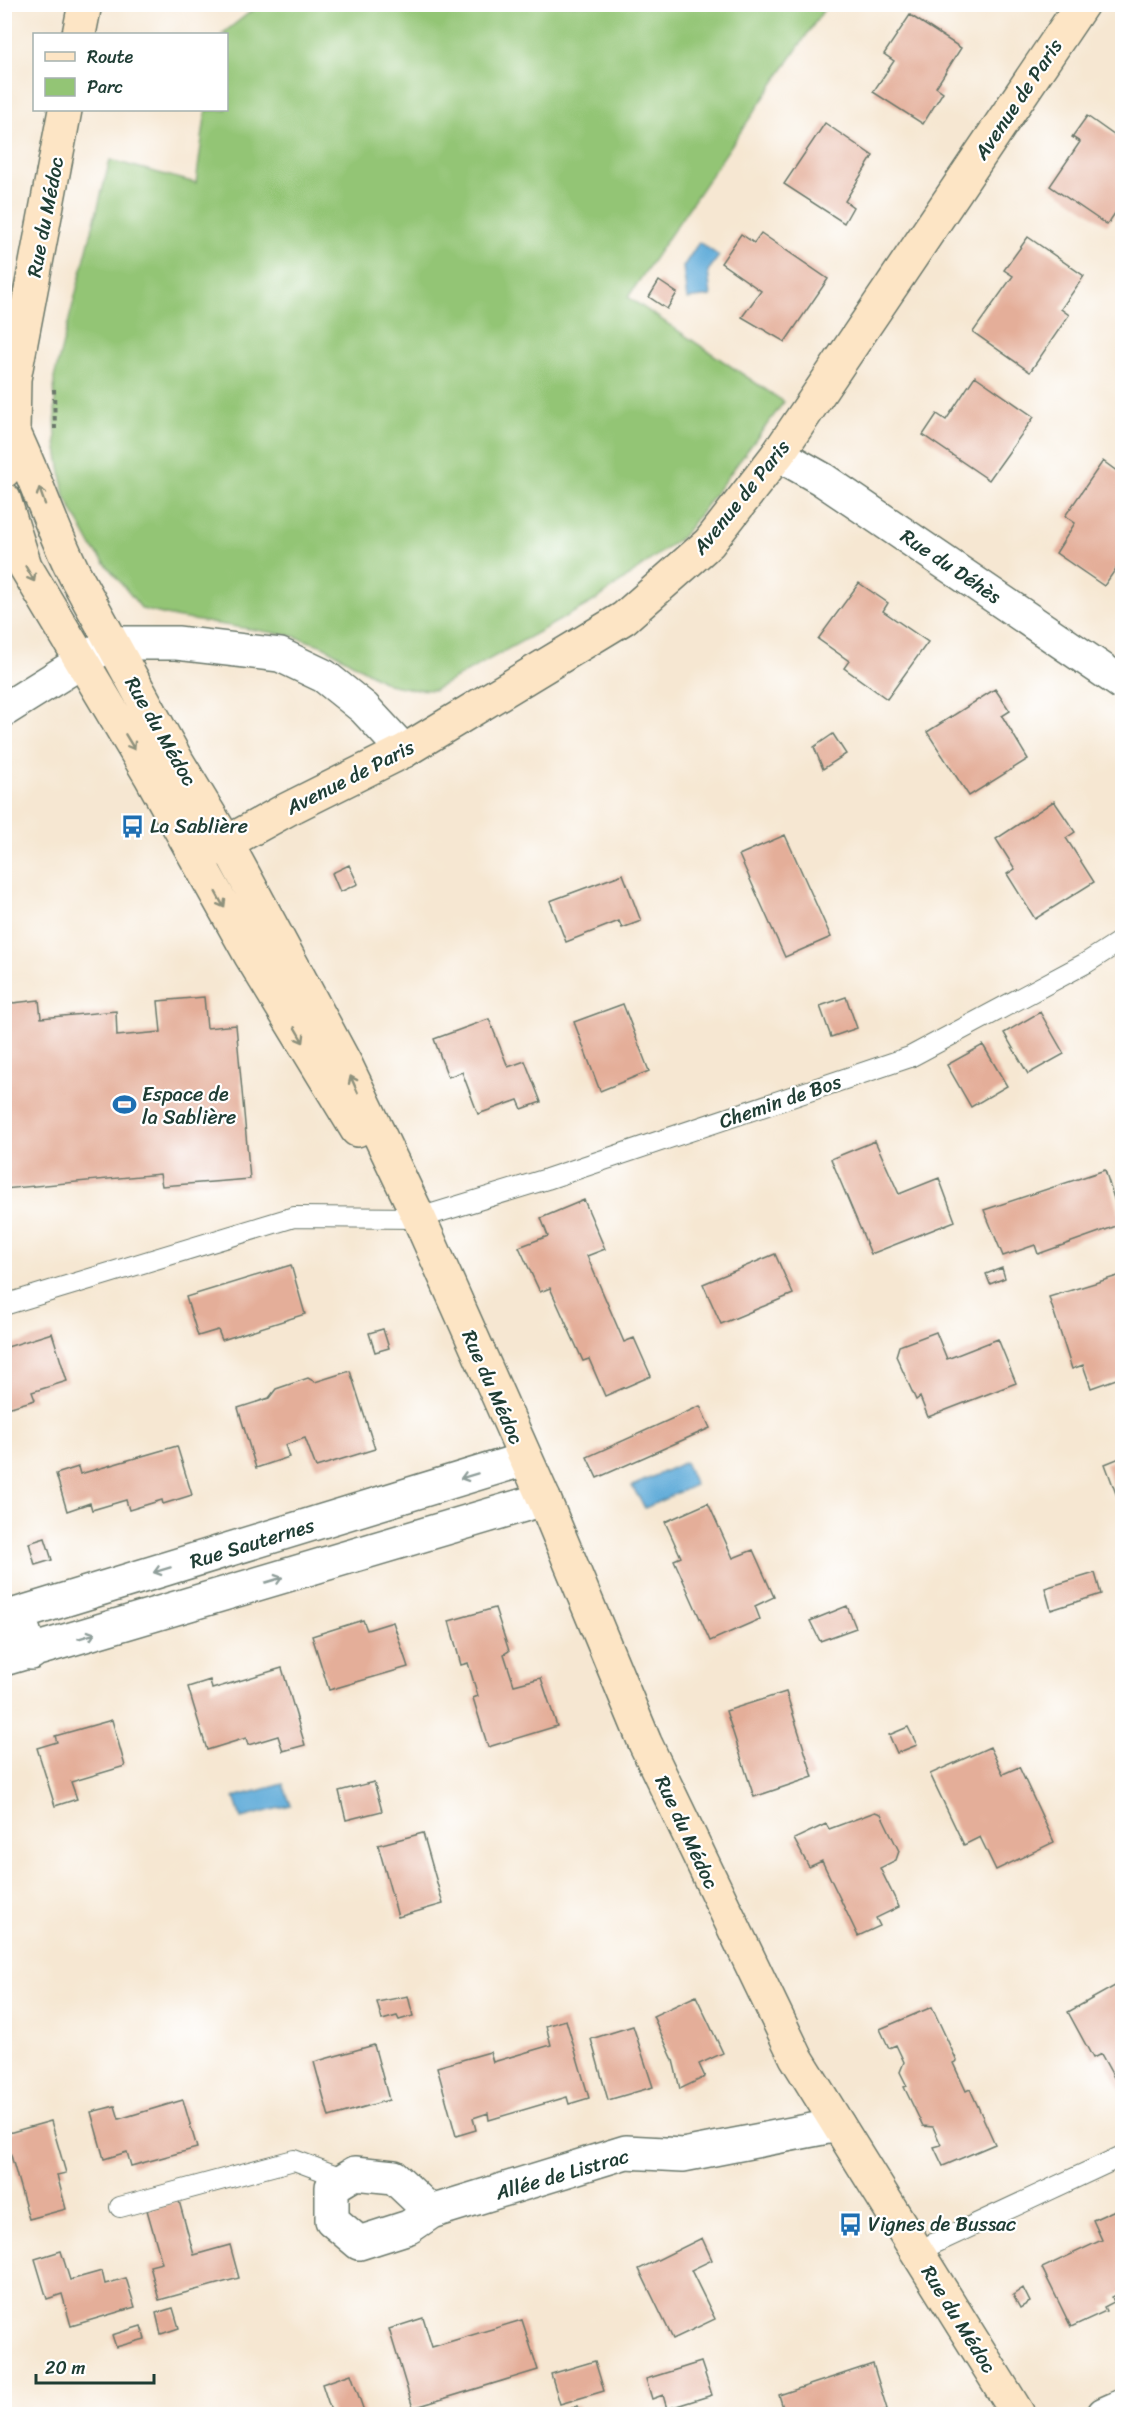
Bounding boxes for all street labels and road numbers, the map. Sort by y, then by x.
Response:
street label: Avenue de Paris [964,31,1073,168]
street label: Rue du Médoc [17,154,74,280]
street label: Avenue de Paris [683,431,800,564]
street label: Rue du Déhès [893,519,1009,614]
street label: Rue du Médoc [115,670,206,793]
street label: Avenue de Paris [279,730,421,825]
street label: Chemin de Bos [714,1064,847,1139]
street label: Rue du Médoc [452,1324,533,1450]
street label: Rue Sauternes [186,1508,320,1579]
street label: Rue du Médoc [645,1769,728,1895]
street label: Allée de Listrac [490,2139,633,2210]
street label: Rue du Médoc [911,2258,1006,2380]

